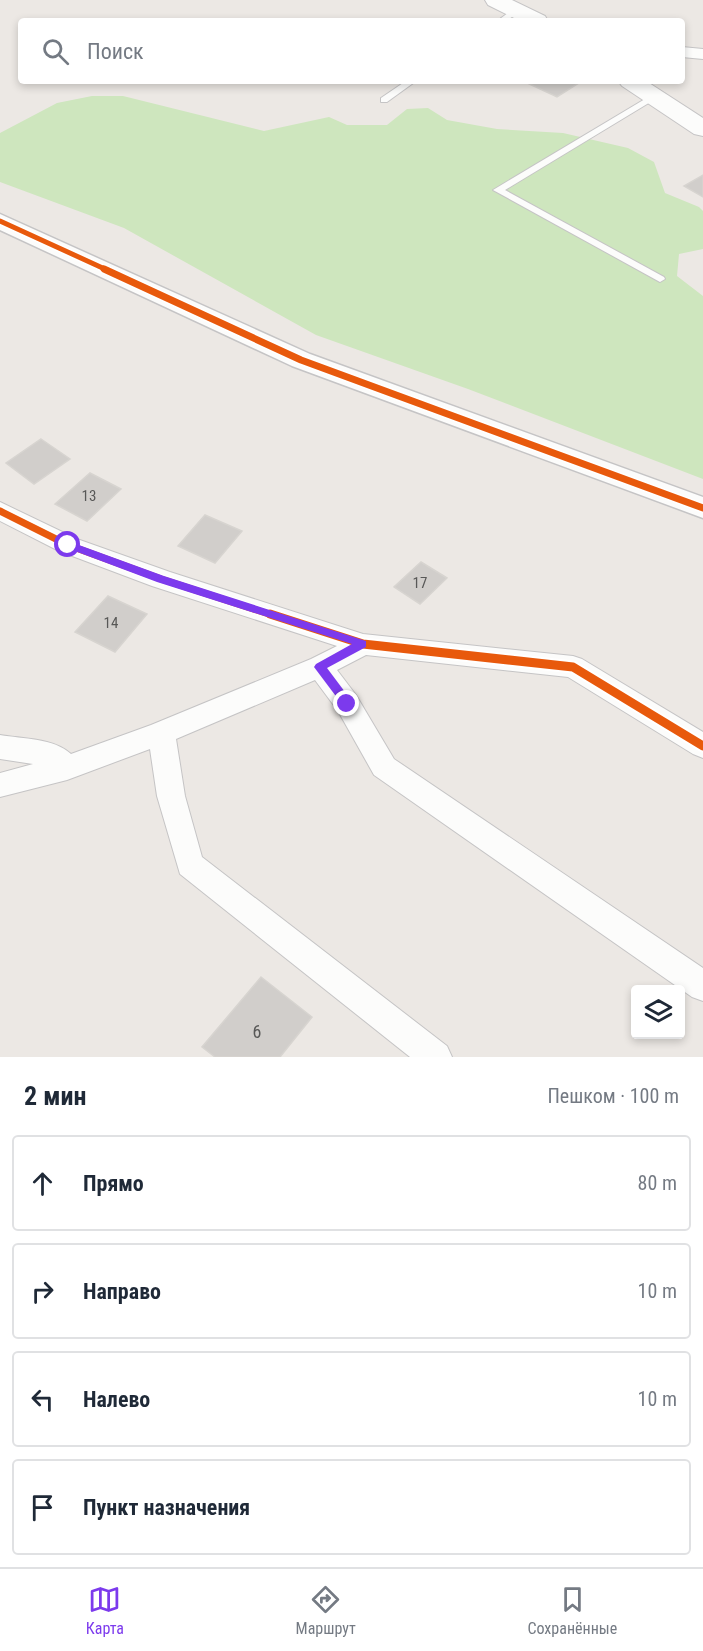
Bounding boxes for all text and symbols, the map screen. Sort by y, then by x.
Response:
search box [18,18,685,84]
icon: search [39,35,72,68]
text: Поиск [87,39,144,64]
house number: 13 [82,487,96,505]
route start [54,531,80,557]
house number: 17 [413,574,427,592]
house number: 14 [104,614,118,632]
route end [333,690,359,716]
map controls [631,985,685,1039]
button: layers [631,985,685,1039]
house number: 6 [253,1021,261,1042]
text: 2 мин [24,1081,86,1111]
text: Пешком · 100 m [547,1084,679,1108]
icon: ahead [26,1167,59,1200]
text: Прямо [83,1171,144,1196]
text: 80 m [638,1171,677,1195]
icon: right [26,1275,59,1308]
text: Направо [83,1279,161,1304]
text: 10 m [638,1279,677,1303]
icon: left [26,1383,59,1416]
text: Налево [83,1387,150,1412]
text: 10 m [638,1387,677,1411]
icon: arrive [26,1491,59,1524]
text: Пункт назначения [83,1495,250,1520]
tab: Карта [86,1583,124,1638]
tab: Маршрут [296,1583,356,1638]
tab: Сохранённые [527,1583,617,1638]

